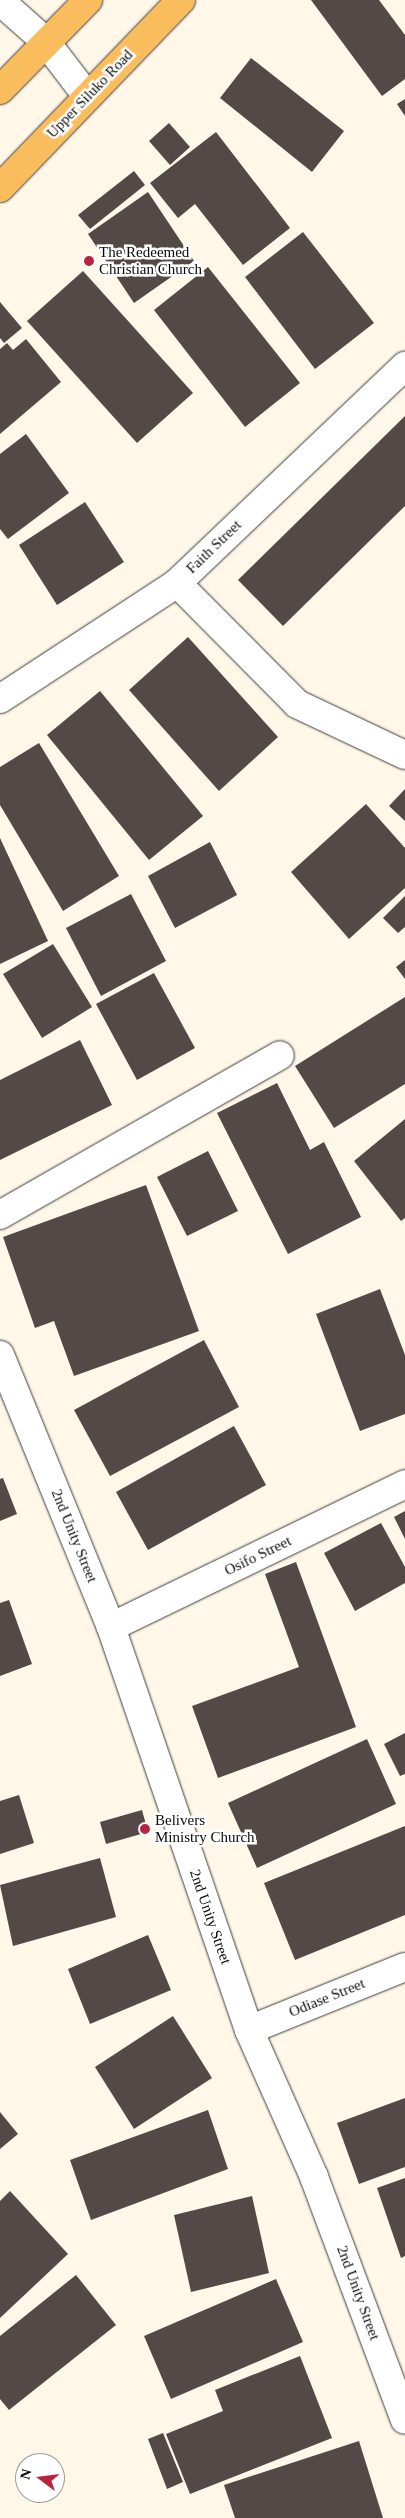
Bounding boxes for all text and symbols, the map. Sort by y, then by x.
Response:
street label: Upper Siluko Road [43,46,137,142]
place label: The Redeemed Christian Church [99,243,202,278]
marker: The Redeemed Christian Church [83,255,95,267]
street label: Faith Street [183,516,245,578]
street label: 2nd Unity Street [47,1487,101,1585]
street label: Osifo Street [222,1532,294,1580]
place label: Belivers Ministry Church [155,1811,255,1846]
marker: Belivers Ministry Church [139,1823,151,1835]
street label: 2nd Unity Street [185,1867,235,1967]
street label: Odiase Street [286,1975,368,2021]
street label: 2nd Unity Street [333,2243,383,2343]
north arrow [15,2453,65,2503]
text: N [17,2467,35,2481]

